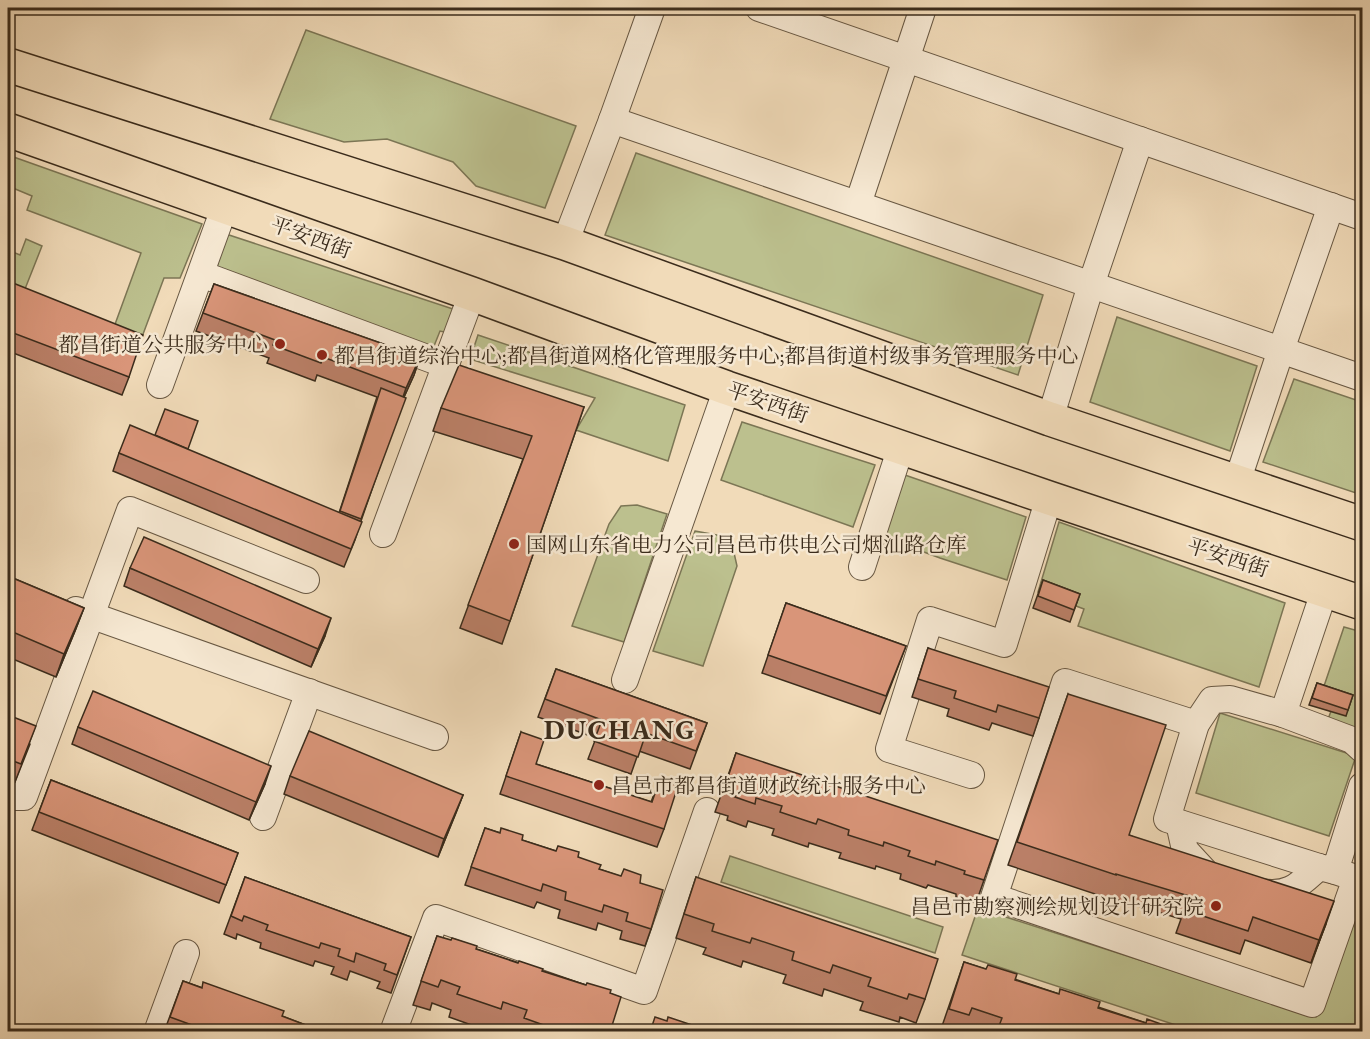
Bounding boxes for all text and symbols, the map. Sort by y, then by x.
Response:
street label: 平安西街 [267,210,355,264]
place label: 都昌街道公共服务中心 [58,331,268,358]
marker: 都昌街道公共服务中心 [273,337,287,351]
place label: 都昌街道综治中心;都昌街道网格化管理服务中心;都昌街道村级事务管理服务中心 [334,342,1079,369]
marker: 都昌街道综治中心;都昌街道网格化管理服务中心;都昌街道村级事务管理服务中心 [315,348,329,362]
street label: 平安西街 [724,376,812,428]
place label: 国网山东省电力公司昌邑市供电公司烟汕路仓库 [526,531,967,558]
street label: 平安西街 [1184,531,1272,583]
marker: 国网山东省电力公司昌邑市供电公司烟汕路仓库 [507,537,521,551]
district label: DUCHANG [544,712,696,747]
place label: 昌邑市都昌街道财政统计服务中心 [611,772,926,799]
marker: 昌邑市都昌街道财政统计服务中心 [592,778,606,792]
place label: 昌邑市勘察测绘规划设计研究院 [910,893,1204,920]
marker: 昌邑市勘察测绘规划设计研究院 [1209,899,1223,913]

